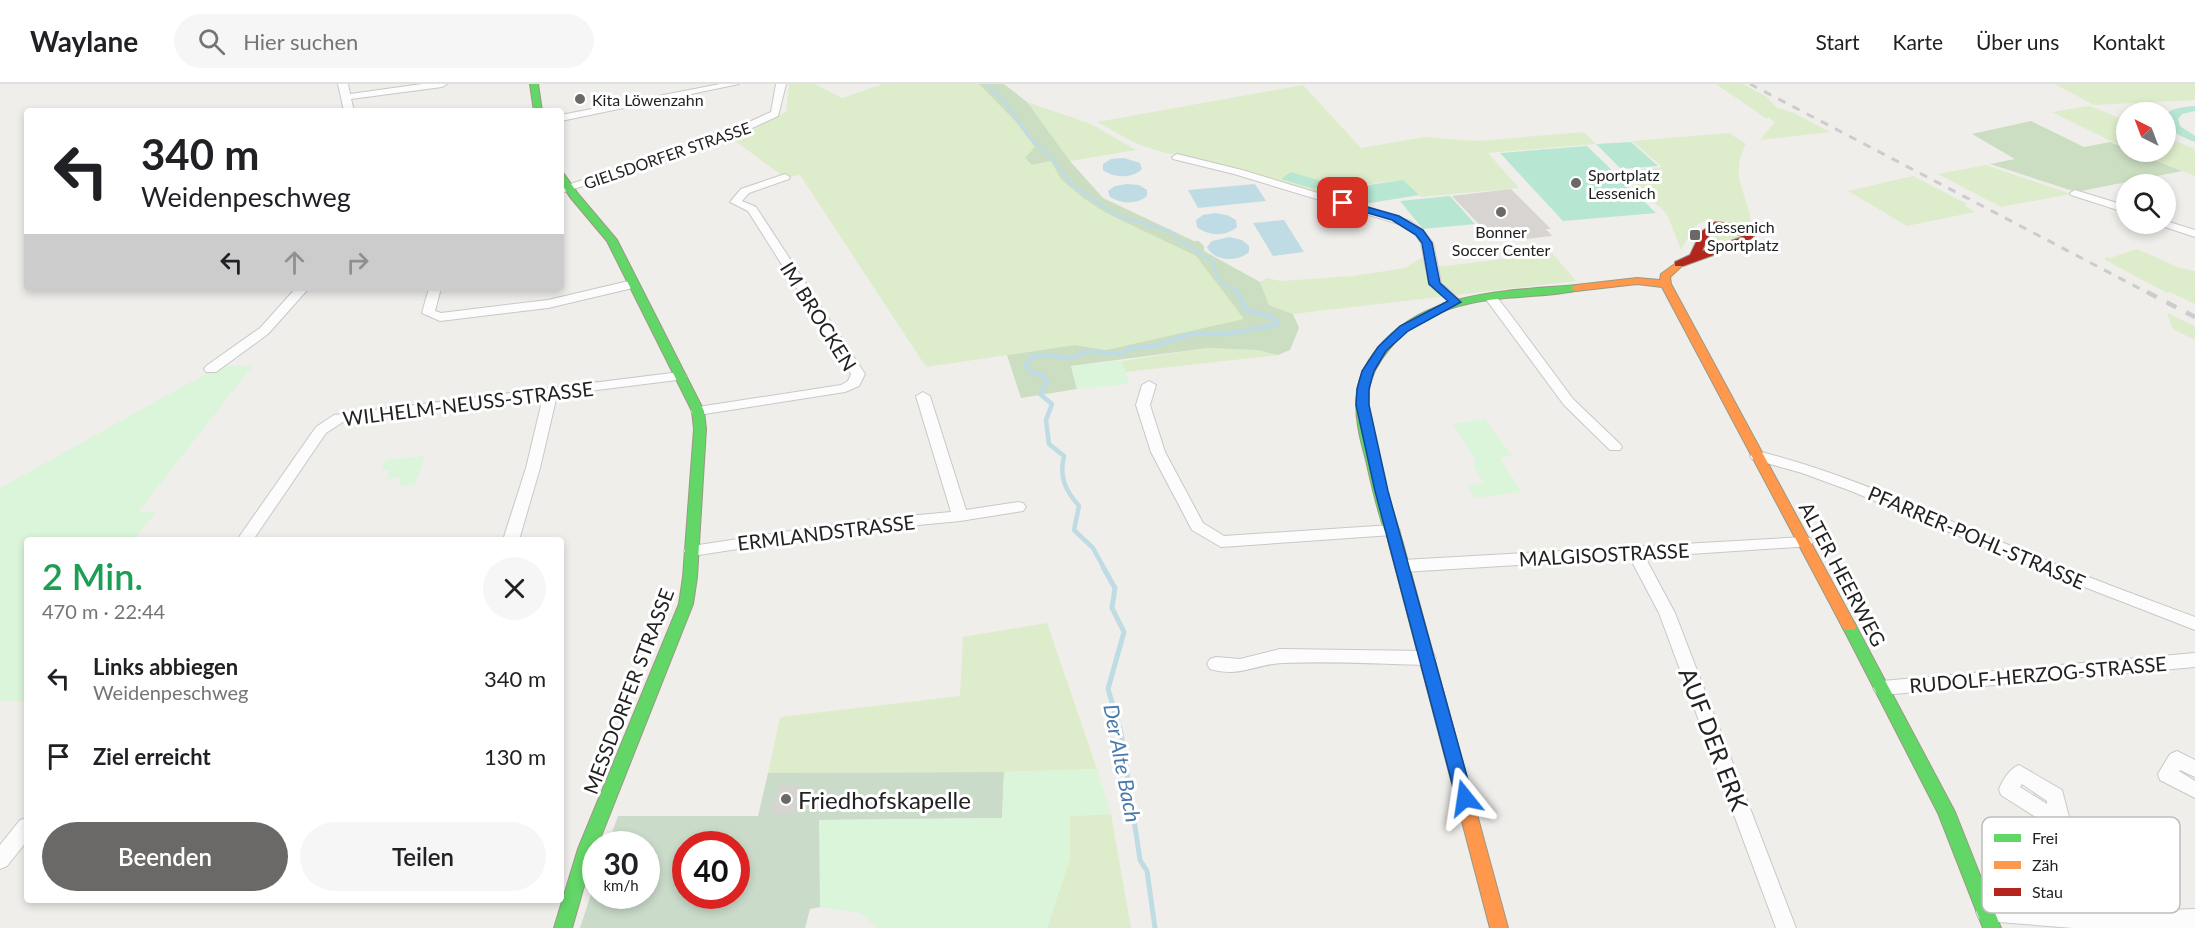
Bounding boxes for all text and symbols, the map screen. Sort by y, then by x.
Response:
search box [174,14,594,68]
text: Waylane [30,24,138,58]
icon: search [195,25,228,58]
text: Hier suchen [243,28,358,55]
text: Start [1815,29,1860,54]
text: Karte [1893,29,1943,54]
text: Über uns [1976,29,2059,54]
text: Kontakt [2092,29,2165,54]
place label: Kita Löwenzahn [592,90,704,109]
marker: Kita Löwenzahn [573,92,587,106]
north arrow [2116,102,2176,162]
map controls [2116,102,2176,234]
street label: GIELSDORFER STRASSE [581,117,753,193]
text: 340 m [141,129,259,179]
icon: left [42,132,120,210]
place label: Sportplatz Lessenich [1588,165,1660,202]
button: search [2116,174,2176,234]
marker: Sportplatz Lessenich [1569,176,1583,190]
pin [1317,177,1368,228]
text: Weidenpeschweg [141,180,351,213]
icon: arrive [1326,186,1359,219]
marker: Bonner Soccer Center [1494,205,1508,219]
place label: Lessenich Sportplatz [1707,217,1779,254]
place label: Bonner Soccer Center [1452,222,1550,259]
marker: Lessenich Sportplatz [1688,228,1702,242]
icon: left [215,246,248,279]
icon: ahead [278,246,311,279]
icon: right [341,246,374,279]
street label: IM BROCKEN [776,257,862,375]
street label: WILHELM-NEUSS-STRASSE [341,376,595,430]
street label: PFARRER-POHL-STRASSE [1865,480,2089,594]
street label: ALTER HEERWEG [1795,498,1891,650]
street label: ERMLANDSTRASSE [736,509,916,555]
street label: MALGISOSTRASSE [1518,538,1690,570]
text: 2 Min. [42,554,143,598]
button: close [483,557,546,620]
street label: MESSDORFER STRASSE [578,585,678,797]
text: 470 m · 22:44 [42,599,165,623]
street label: RUDOLF-HERZOG-STRASSE [1908,651,2168,697]
text: Links abbiegen [93,653,238,680]
icon: left [42,662,75,695]
street label: AUF DER ERK [1673,663,1755,815]
text: 340 m [484,665,546,692]
text: Weidenpeschweg [93,680,248,704]
water label: Der Alte Bach [1099,702,1147,824]
icon: arrive [42,740,75,773]
text: Ziel erreicht [93,743,211,770]
text: 130 m [484,743,546,770]
position arrow [1433,766,1497,830]
place label: Friedhofskapelle [798,785,971,814]
marker: Friedhofskapelle [779,792,793,806]
legend [1982,817,2180,913]
button: Beenden [42,822,288,891]
button: Teilen [300,822,546,891]
text: Frei [2032,828,2058,847]
speed limit sign: 40 [672,831,750,909]
text: 30 [604,845,638,881]
text: Zäh [2032,855,2058,874]
text: km/h [603,876,639,894]
text: Stau [2032,882,2063,901]

